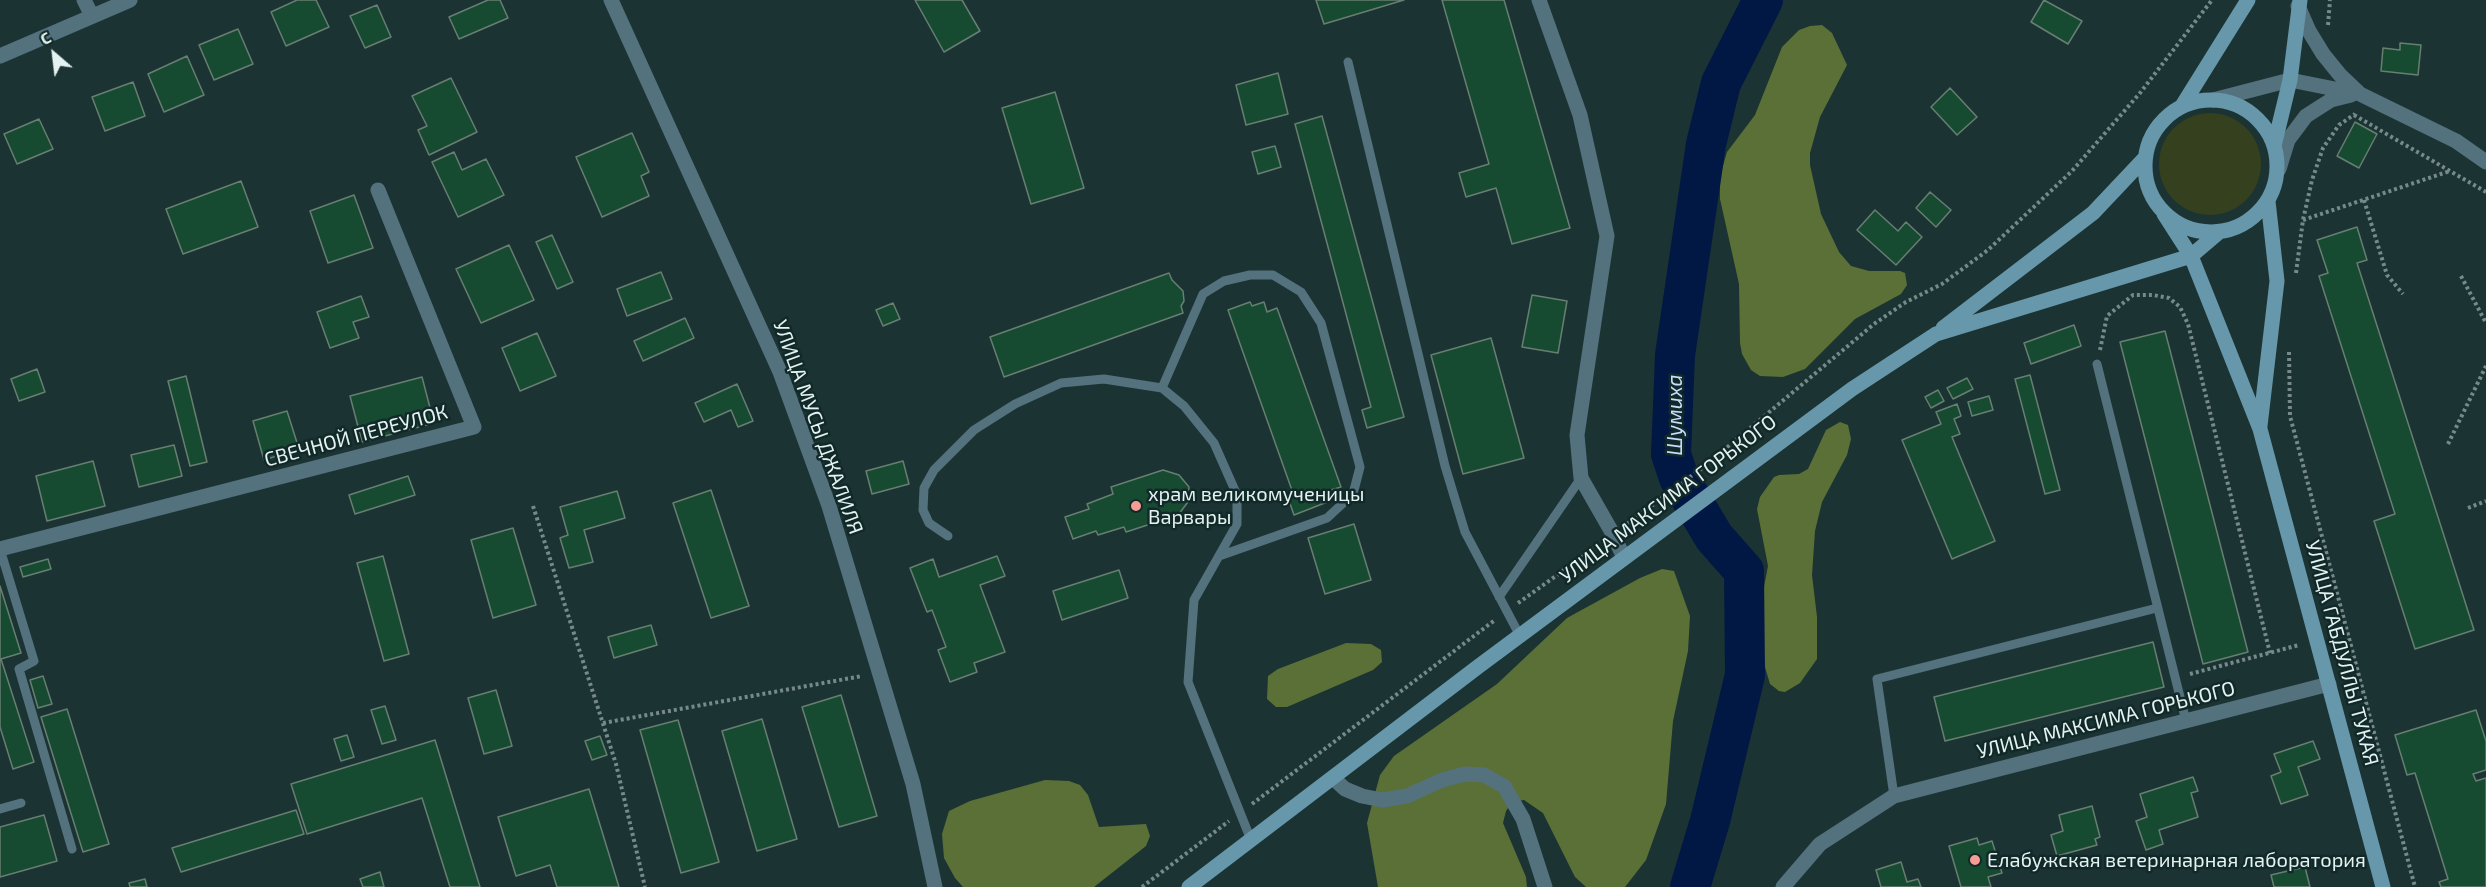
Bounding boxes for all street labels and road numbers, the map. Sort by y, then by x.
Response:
street label: УЛИЦА МУСЫ ДЖАЛИЛЯ [768,317,868,537]
street label: СВЕЧНОЙ ПЕРЕУЛОК [262,400,450,472]
street label: УЛИЦА МАКСИМА ГОРЬКОГО [1555,410,1781,588]
street label: УЛИЦА ГАБДУЛЛЫ ТУКАЯ [2300,538,2384,768]
street label: УЛИЦА МАКСИМА ГОРЬКОГО [1974,676,2238,764]

